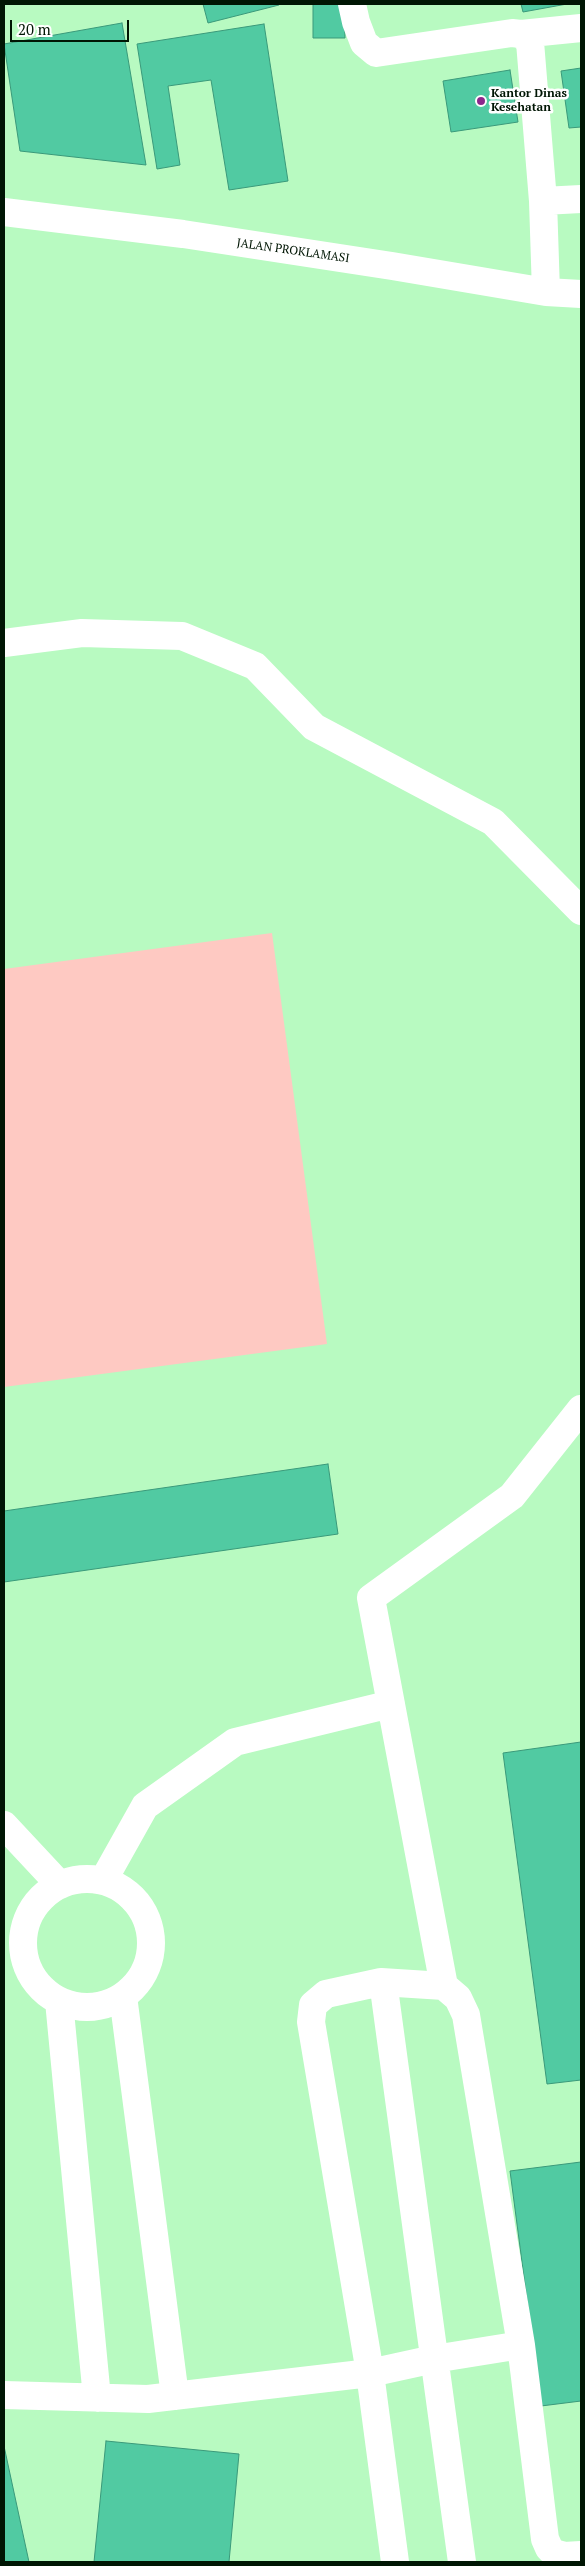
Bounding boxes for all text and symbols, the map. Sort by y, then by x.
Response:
scale bar [12,10,131,42]
text: 20 m [18,19,51,39]
place label: Kantor Dinas Kesehatan [491,87,567,115]
marker: Kantor Dinas Kesehatan [475,95,487,107]
street label: JALAN PROKLAMASI [236,236,350,266]

